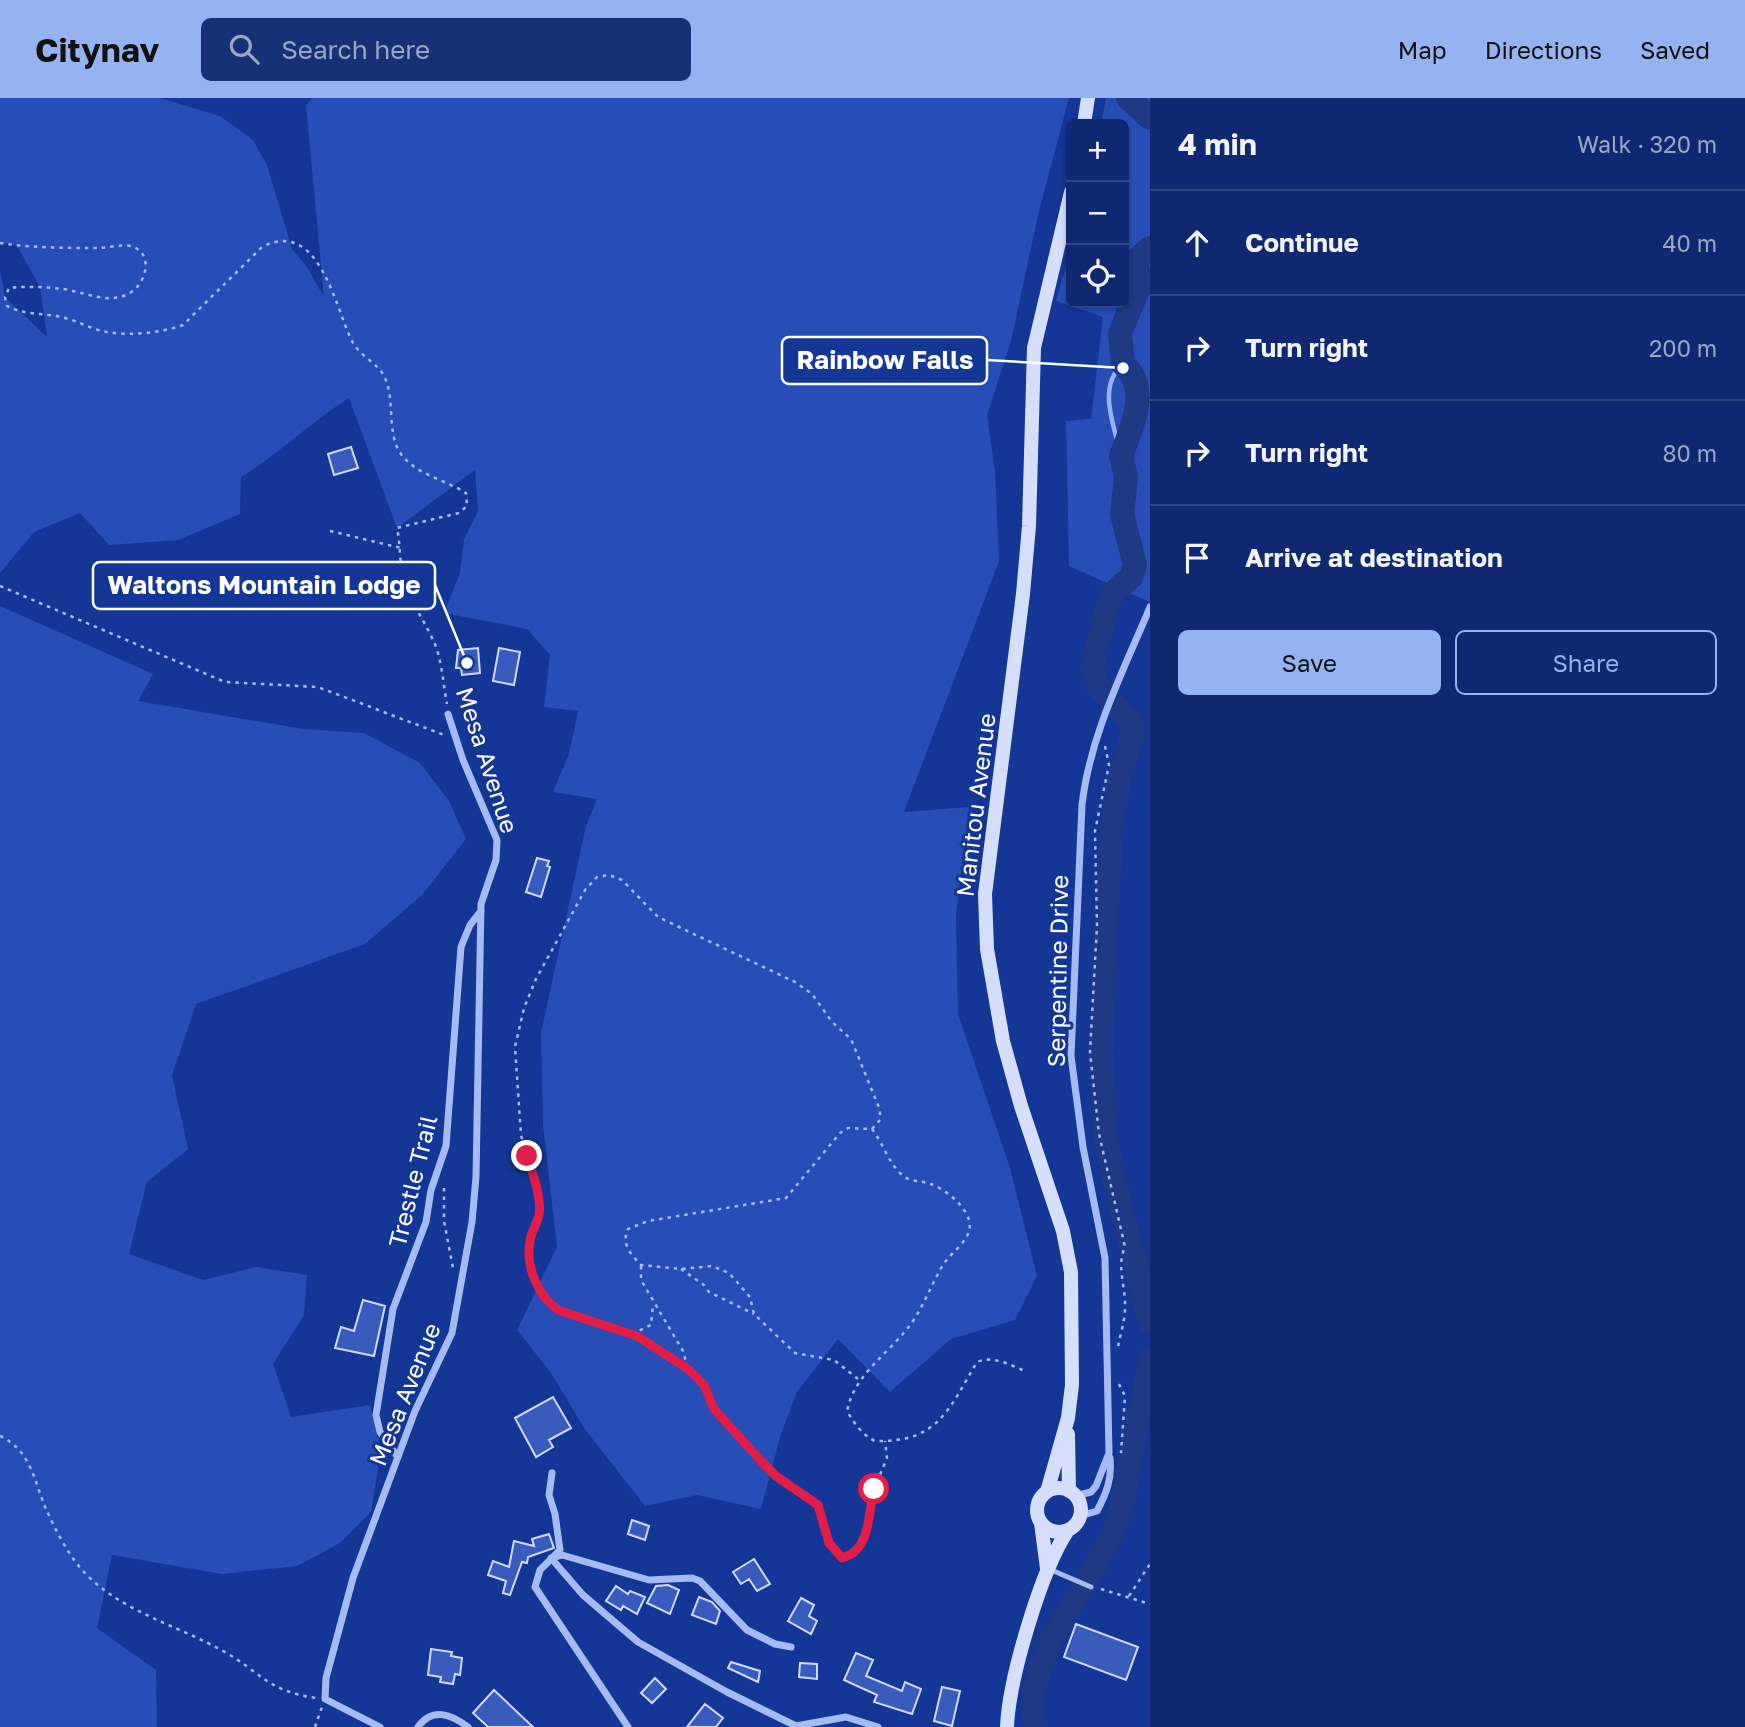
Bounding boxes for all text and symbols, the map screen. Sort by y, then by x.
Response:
search box [201,18,691,81]
text: Citynav [35,30,159,69]
icon: search [225,30,263,68]
text: Search here [281,34,430,65]
text: Map [1398,35,1447,64]
text: Directions [1485,35,1602,64]
text: Saved [1640,35,1710,64]
map controls [1066,119,1129,308]
button: + [1066,119,1129,182]
text: 4 min [1178,126,1257,162]
text: Walk · 320 m [1577,130,1717,158]
button: − [1066,182,1129,245]
icon: ahead [1178,224,1216,262]
text: Continue [1245,227,1359,258]
text: 40 m [1663,229,1717,257]
button: locate [1066,245,1129,308]
icon: right [1178,329,1216,367]
text: Turn right [1245,332,1368,363]
text: 200 m [1649,334,1717,362]
callout: Rainbow Falls [782,337,987,384]
text: Rainbow Falls [796,344,974,375]
icon: right [1178,434,1216,472]
text: Turn right [1245,437,1368,468]
text: 80 m [1663,439,1717,467]
icon: arrive [1178,539,1216,577]
text: Arrive at destination [1245,542,1503,573]
callout: Waltons Mountain Lodge [93,562,435,609]
text: Waltons Mountain Lodge [107,569,421,600]
button: Save [1178,630,1441,695]
button: Share [1455,630,1717,695]
street label: Mesa Avenue [451,683,525,837]
street label: Manitou Avenue [949,712,1001,898]
street label: Serpentine Drive [1041,875,1073,1067]
street label: Trestle Trail [382,1112,442,1250]
route end [511,1140,542,1171]
street label: Mesa Avenue [362,1318,446,1470]
route start [858,1473,889,1504]

